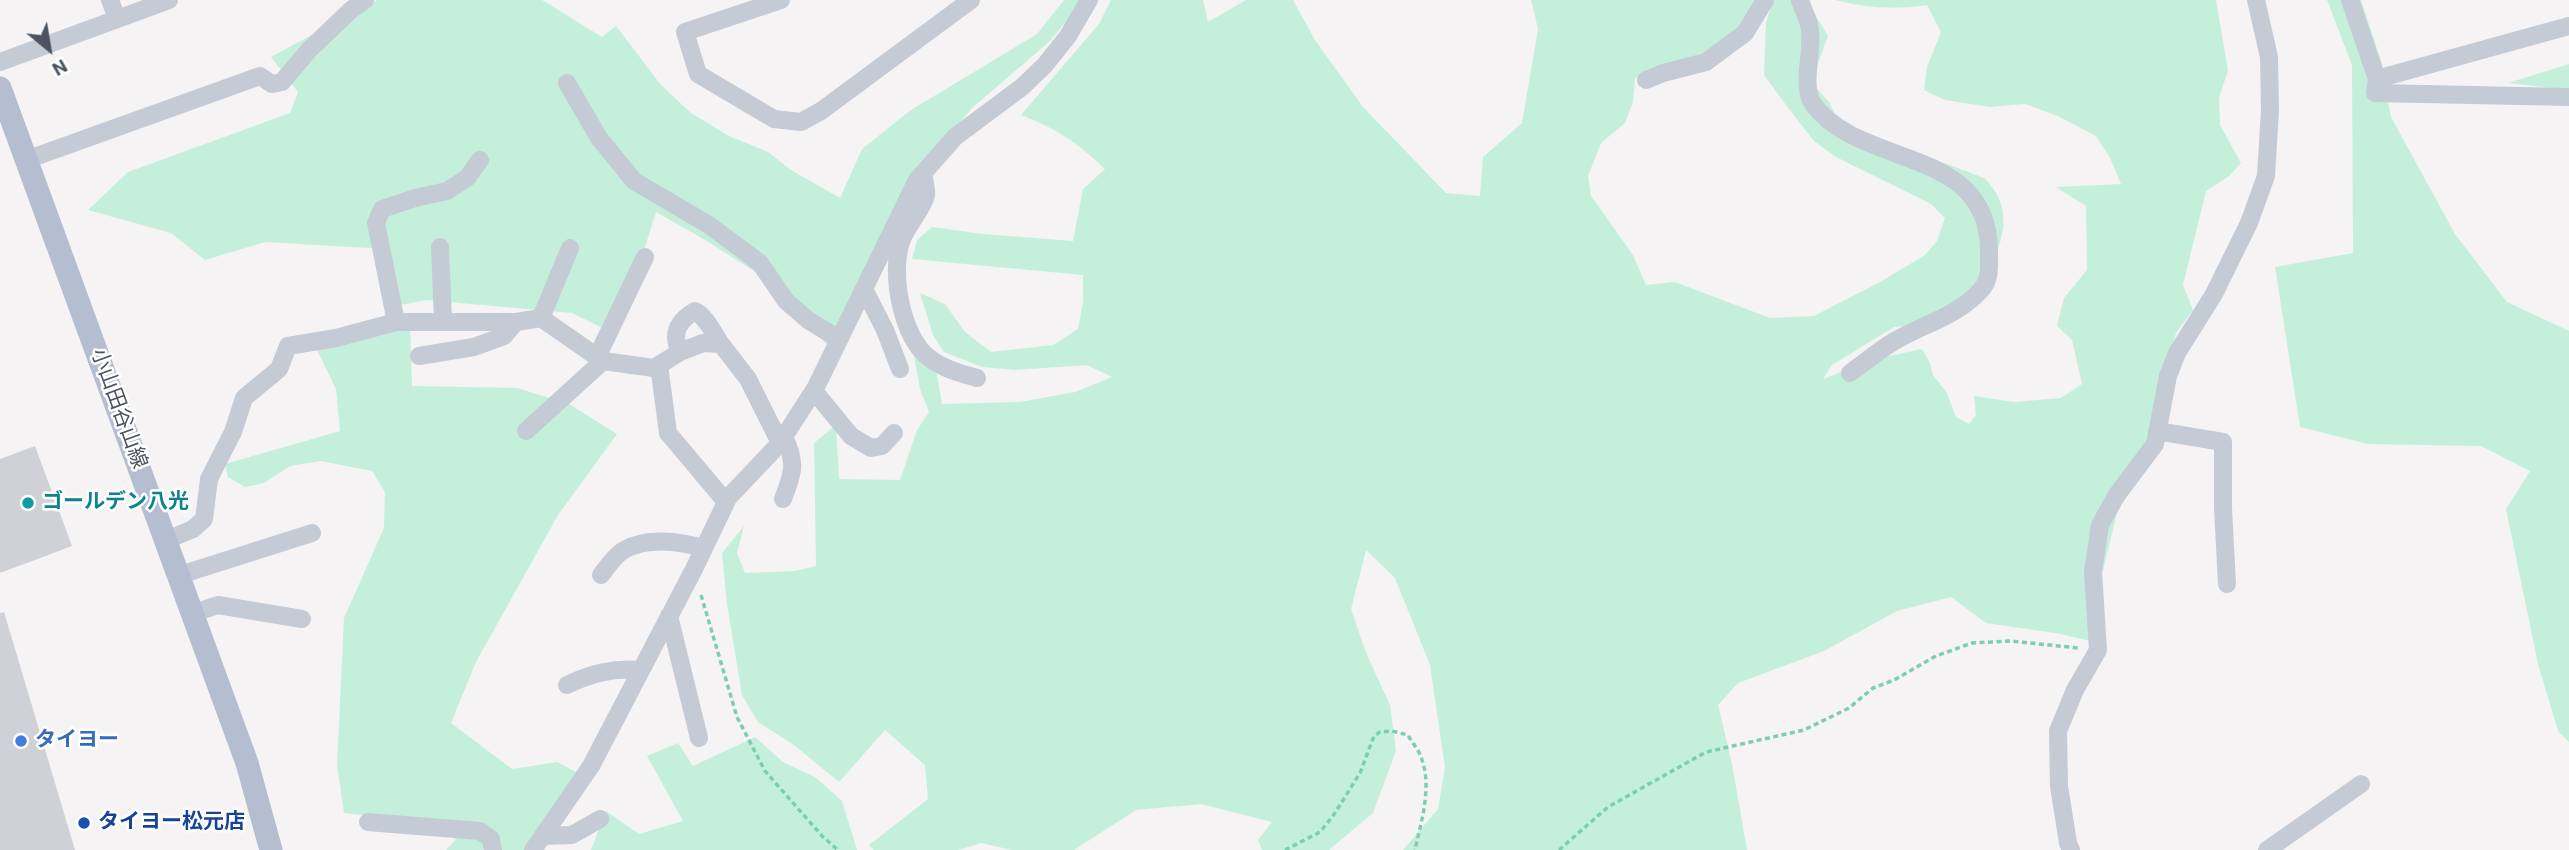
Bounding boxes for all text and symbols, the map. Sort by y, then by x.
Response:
north arrow [14,14,84,84]
text: N [48,54,71,81]
street label: 小山田谷山線 [85,345,151,473]
place label: ゴールデン八光 [42,490,189,516]
marker: ゴールデン八光 [20,495,36,511]
place label: タイヨー [35,728,119,754]
marker: タイヨー [13,733,29,749]
place label: タイヨー松元店 [98,810,245,836]
marker: タイヨー松元店 [76,815,92,831]

